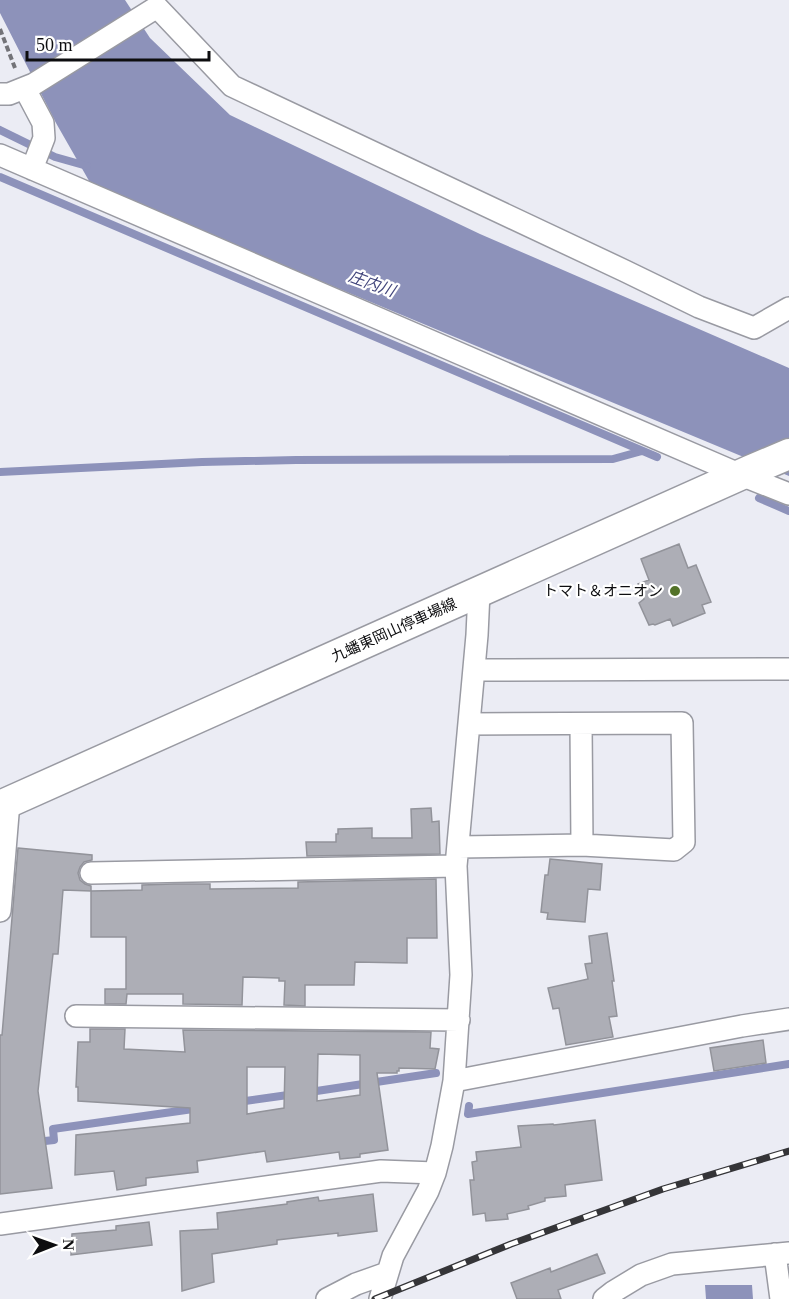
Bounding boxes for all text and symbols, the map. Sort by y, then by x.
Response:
scale bar [27,24,208,62]
text: 50 m [36,35,73,55]
water label: 庄内川 [346,267,399,300]
place label: トマト＆オニオン [543,583,663,599]
marker: トマト＆オニオン [668,584,682,598]
street label: 九蟠東岡山停車場線 [329,595,459,665]
north arrow [24,1215,84,1275]
text: N [60,1239,77,1251]

